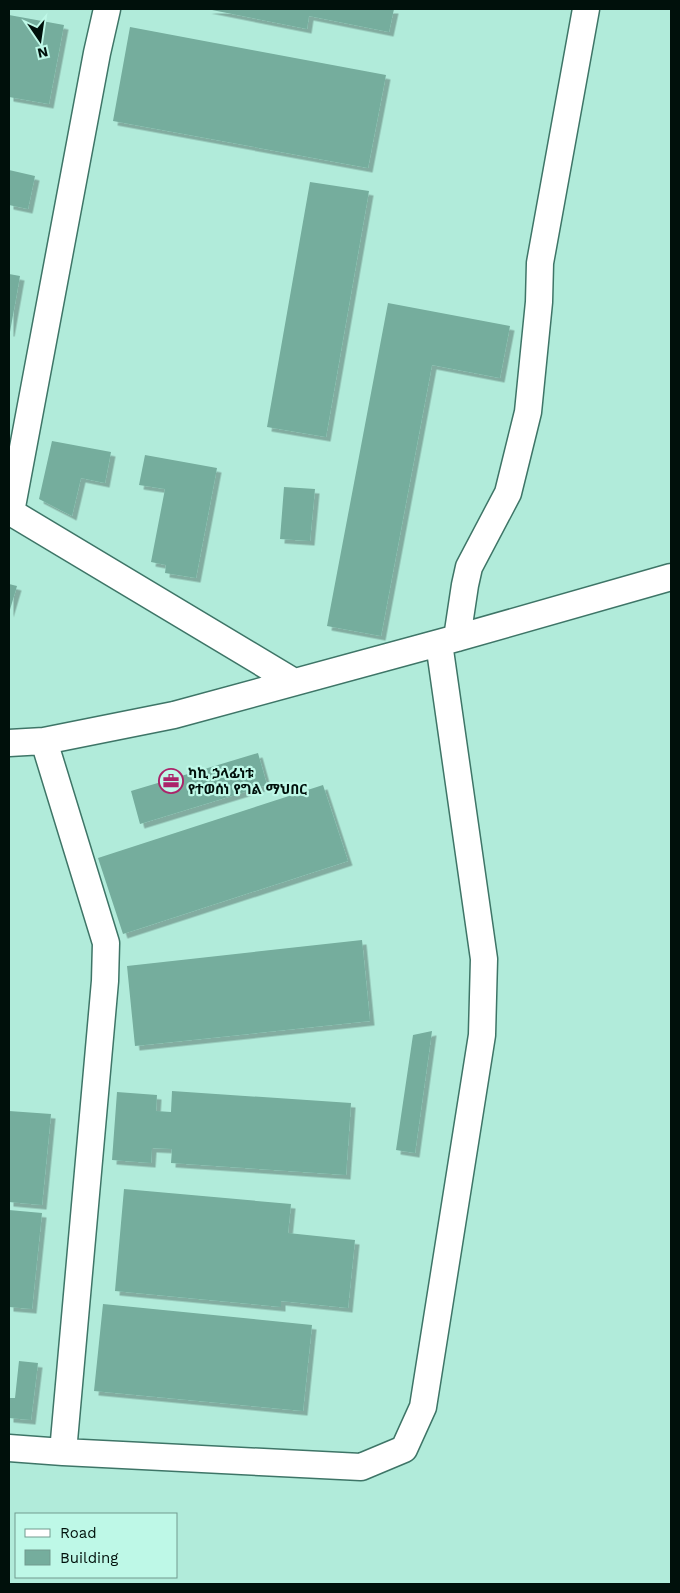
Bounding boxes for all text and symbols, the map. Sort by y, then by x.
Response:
north arrow [15,15,65,65]
text: N [36,44,50,62]
place label: ካኪ ኃላፊነቱ የተወሰነ የግል ማህበር [188,765,307,797]
office icon: ካኪ ኃላፊነቱ የተወሰነ የግል ማህበር [158,768,184,794]
legend [15,1513,178,1578]
text: Road [60,1524,97,1542]
text: Building [60,1549,118,1567]

